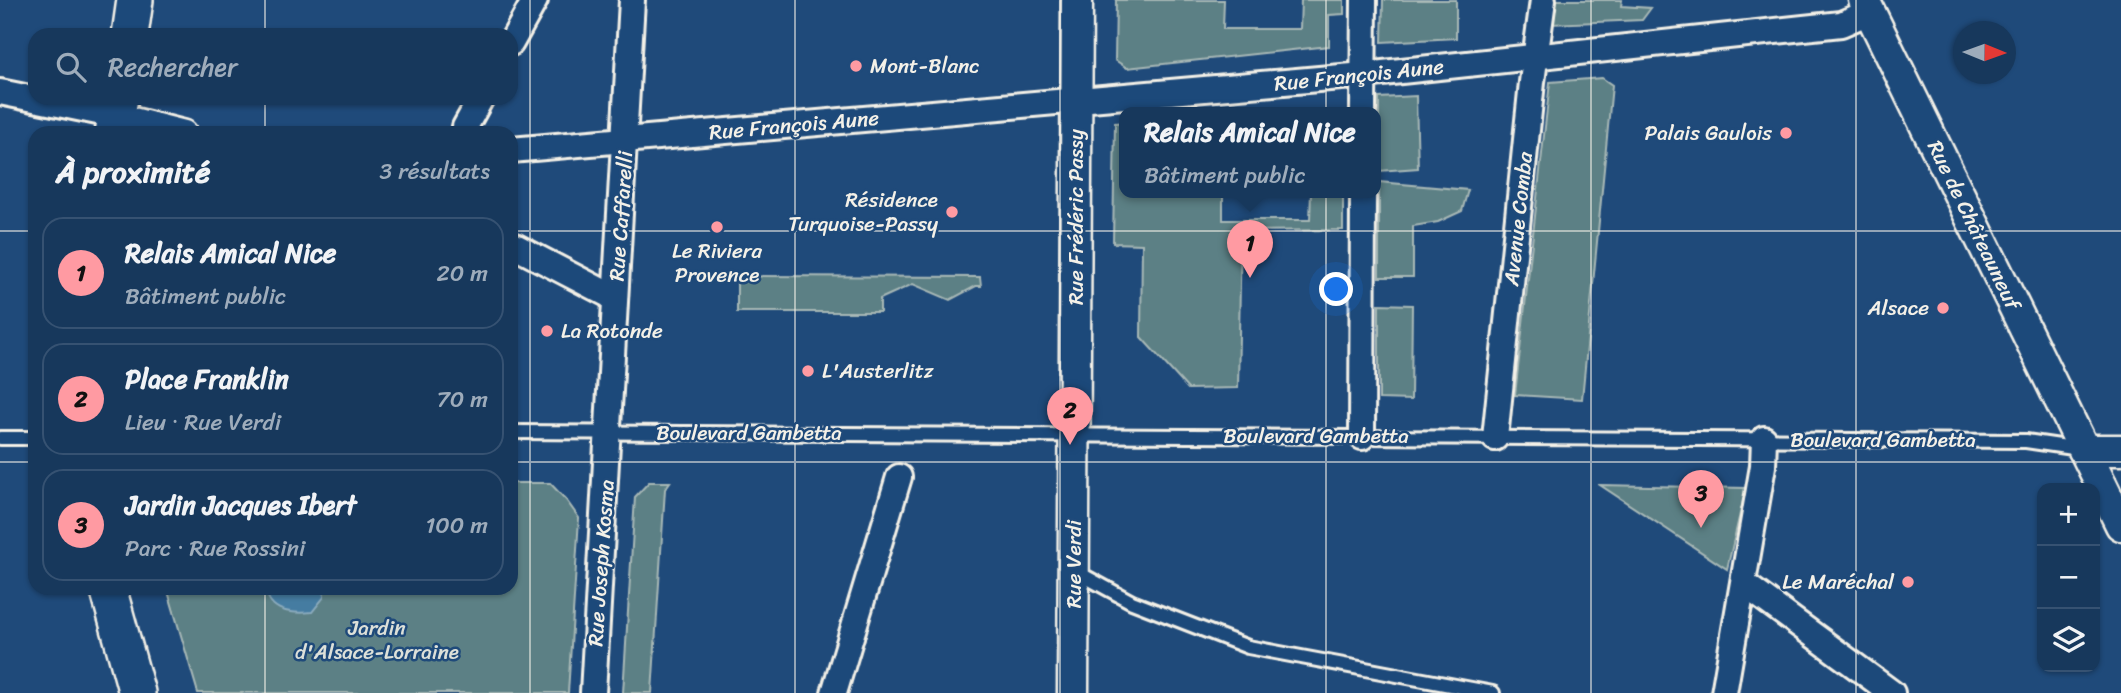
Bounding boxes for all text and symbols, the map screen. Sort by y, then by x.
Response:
north arrow [1953,21,2016,84]
search box [28,28,518,105]
text: Rechercher [108,44,238,90]
place label: Mont-Blanc [870,47,980,85]
street label: Rue François Aune [1272,47,1446,103]
icon: search [52,48,90,86]
marker: Mont-Blanc [848,58,864,74]
street label: Rue François Aune [707,99,881,151]
popup [1119,107,1381,198]
text: Relais Amical Nice [1144,109,1356,155]
place label: Palais Gaulois [1645,114,1772,152]
marker: Palais Gaulois [1778,125,1794,141]
street label: Rue Frédéric Passy [1057,129,1095,305]
street label: Rue de Châteauneuf [1916,133,2033,319]
text: À proximité [56,145,210,199]
street label: Rue Caffarelli [598,149,645,282]
street label: Avenue Comba [1492,150,1544,289]
text: 3 résultats [380,151,490,192]
text: Bâtiment public [1144,155,1306,196]
place label: Résidence Turquoise-Passy [788,181,938,243]
marker: Résidence Turquoise-Passy [944,204,960,220]
marker: Le Riviera Provence [709,219,725,235]
pin: 1 [1227,220,1273,278]
text: Relais Amical Nice [125,230,336,276]
place label: Le Riviera Provence [672,232,762,294]
text: 1 [76,253,86,294]
text: 20 m [437,253,488,294]
your location [1319,272,1353,306]
text: Bâtiment public [125,276,287,317]
place label: Alsace [1867,289,1929,327]
marker: Alsace [1935,300,1951,316]
place label: La Rotonde [561,312,663,350]
marker: La Rotonde [539,323,555,339]
place label: L'Austerlitz [822,352,934,390]
text: Place Franklin [125,356,289,402]
marker: L'Austerlitz [800,363,816,379]
text: 2 [74,379,88,420]
text: 70 m [437,379,488,420]
pin: 2 [1047,387,1093,445]
text: Lieu · Rue Verdi [125,402,281,443]
street label: Boulevard Gambetta [656,414,842,452]
street label: Boulevard Gambetta [1223,417,1409,455]
street label: Boulevard Gambetta [1790,421,1976,459]
pin: 3 [1678,470,1724,528]
street label: Rue Joseph Kosma [576,478,626,648]
text: Jardin Jacques Ibert [125,482,357,528]
map controls [2037,483,2100,672]
button: + [2037,483,2100,546]
text: 3 [75,505,87,546]
text: 100 m [425,505,488,546]
street label: Rue Verdi [1055,519,1093,608]
text: Parc · Rue Rossini [125,528,305,569]
button: − [2037,546,2100,609]
place label: Le Maréchal [1782,563,1895,601]
marker: Le Maréchal [1900,574,1916,590]
park label: Jardin d'Alsace-Lorraine [295,609,459,671]
button: layers [2037,609,2100,672]

